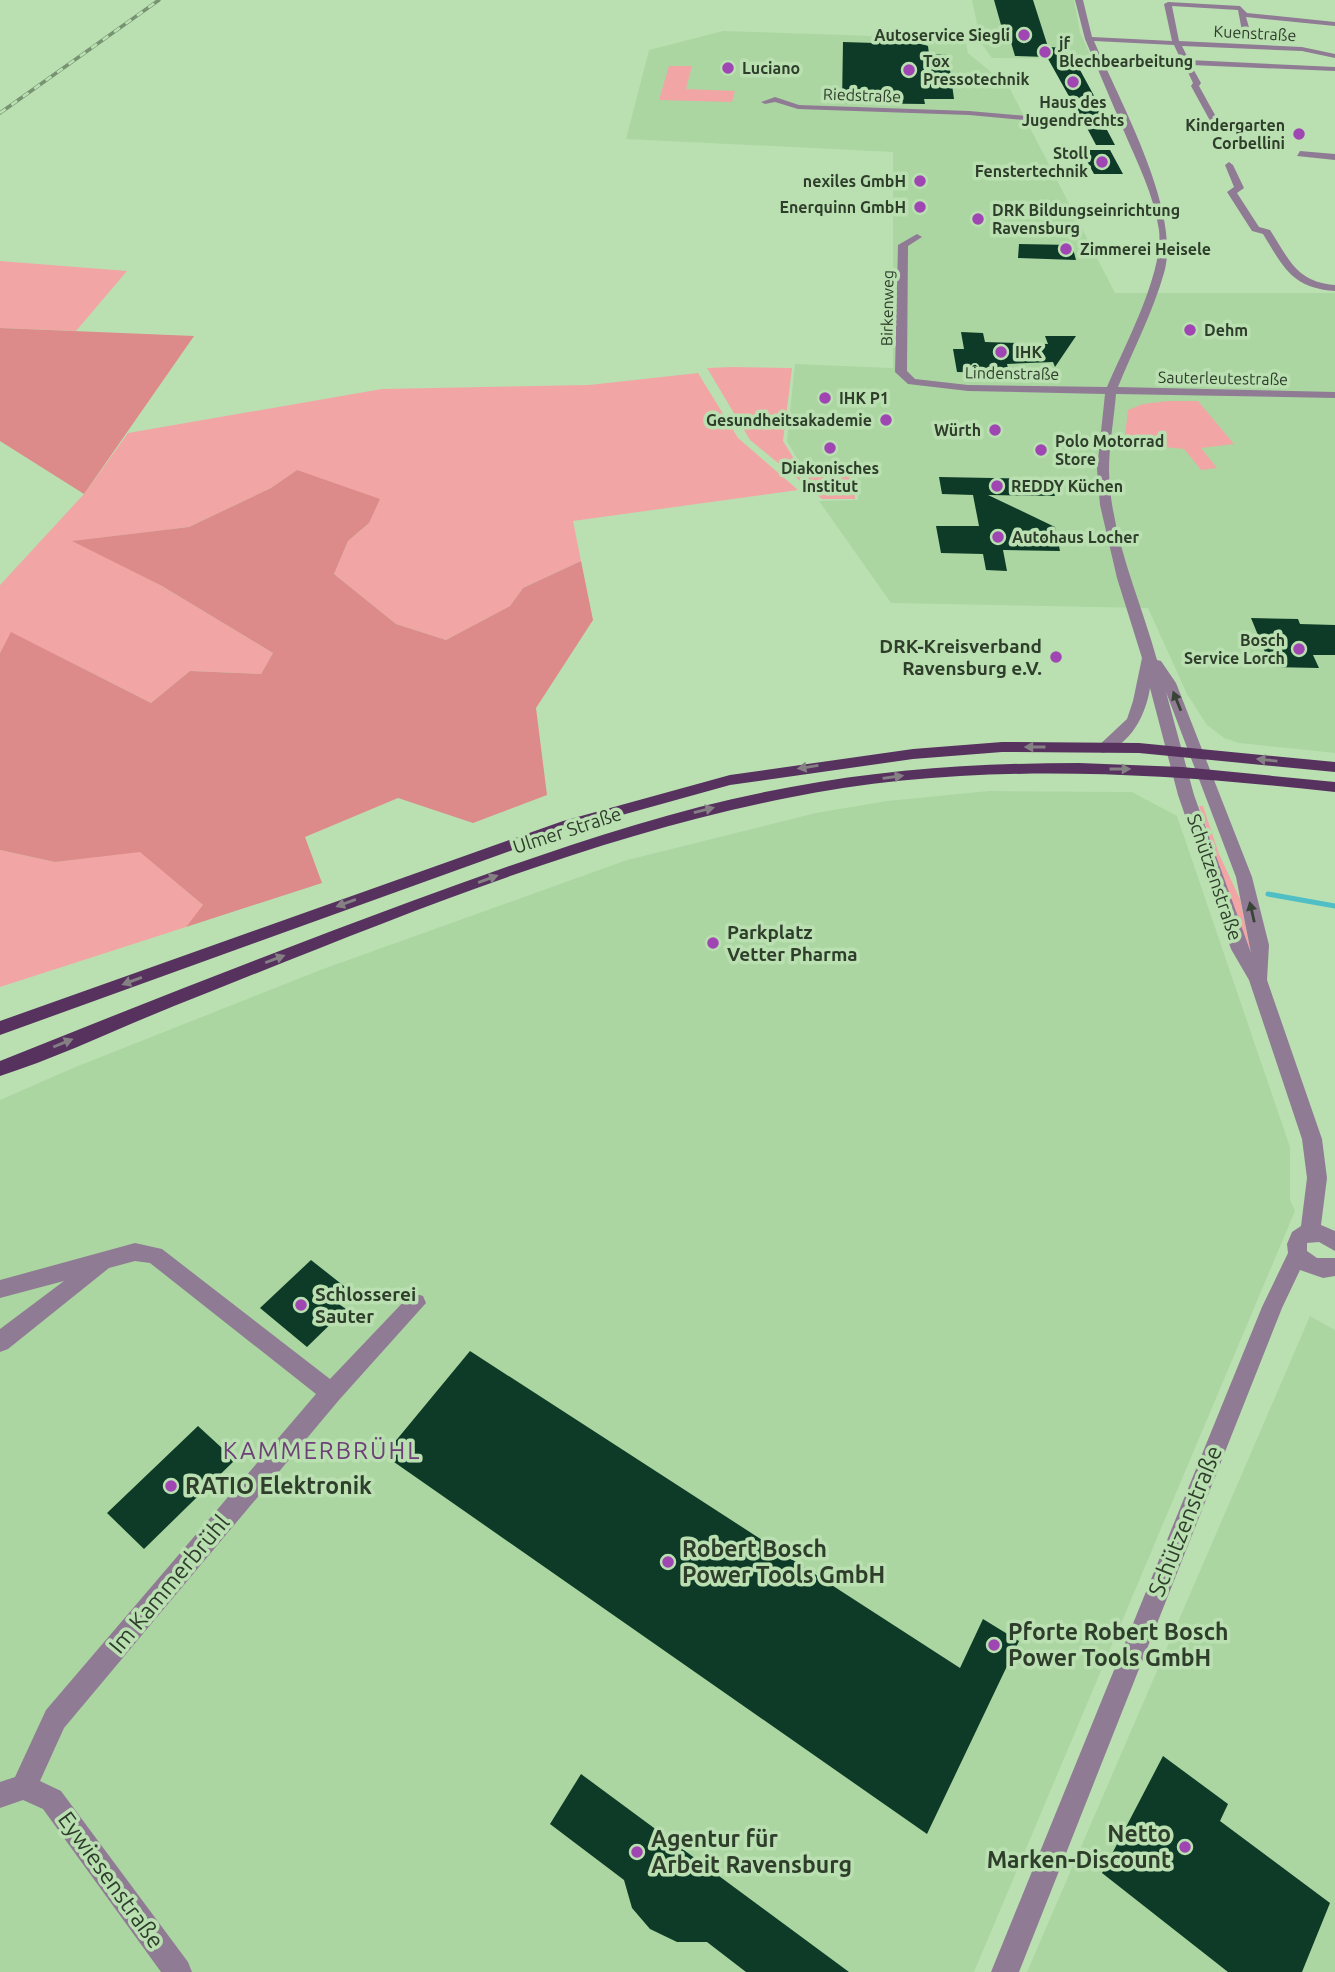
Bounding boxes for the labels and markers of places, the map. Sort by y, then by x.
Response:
place label: Autoservice Siegli [874,26,1010,44]
marker: Autoservice Siegli [1016,27,1032,43]
place label: jf Blechbearbeitung [1057,34,1193,70]
marker: jf Blechbearbeitung [1037,44,1053,60]
place label: Tox Pressotechnik [923,52,1029,88]
place label: Luciano [742,59,800,77]
marker: Luciano [720,60,736,76]
marker: Tox Pressotechnik [901,62,917,78]
marker: Haus des Jugendrechts [1065,74,1081,90]
place label: Haus des Jugendrechts [1022,93,1124,129]
place label: Kindergarten Corbellini [1185,116,1285,152]
marker: Kindergarten Corbellini [1291,126,1307,142]
place label: Stoll Fenstertechnik [975,144,1088,180]
marker: Stoll Fenstertechnik [1094,154,1110,170]
place label: nexiles GmbH [803,172,906,190]
marker: nexiles GmbH [912,173,928,189]
place label: Enerquinn GmbH [779,198,906,216]
marker: Enerquinn GmbH [912,199,928,215]
place label: DRK Bildungseinrichtung Ravensburg [992,201,1180,237]
marker: DRK Bildungseinrichtung Ravensburg [970,211,986,227]
place label: Zimmerei Heisele [1080,240,1211,258]
marker: Zimmerei Heisele [1058,241,1074,257]
place label: Dehm [1204,321,1248,339]
marker: Dehm [1182,322,1198,338]
place label: IHK [1015,343,1042,361]
marker: IHK [993,344,1009,360]
place label: IHK P1 [839,389,889,407]
marker: IHK P1 [817,390,833,406]
place label: Gesundheitsakademie [706,411,872,429]
marker: Gesundheitsakademie [878,412,894,428]
place label: Würth [934,421,981,439]
marker: Würth [987,422,1003,438]
place label: Polo Motorrad Store [1055,432,1164,468]
marker: Diakonisches Institut [822,440,838,456]
marker: Polo Motorrad Store [1033,442,1049,458]
place label: Diakonisches Institut [781,459,879,495]
place label: REDDY Küchen [1011,477,1123,495]
marker: REDDY Küchen [989,478,1005,494]
place label: Autohaus Locher [1012,528,1140,546]
marker: Autohaus Locher [990,529,1006,545]
place label: Bosch Service Lorch [1184,631,1285,667]
place label: DRK-Kreisverband Ravensburg e.V. [879,635,1042,679]
marker: Bosch Service Lorch [1291,641,1307,657]
marker: DRK-Kreisverband Ravensburg e.V. [1048,649,1064,665]
place label: Parkplatz Vetter Pharma [727,921,858,965]
marker: Parkplatz Vetter Pharma [705,935,721,951]
place label: Schlosserei Sauter [315,1283,416,1327]
marker: Schlosserei Sauter [293,1297,309,1313]
place label: RATIO Elektronik [185,1473,372,1498]
marker: RATIO Elektronik [163,1478,179,1494]
place label: Robert Bosch Power Tools GmbH [682,1536,885,1587]
marker: Robert Bosch Power Tools GmbH [660,1554,676,1570]
place label: Pforte Robert Bosch Power Tools GmbH [1008,1619,1228,1670]
marker: Pforte Robert Bosch Power Tools GmbH [986,1637,1002,1653]
place label: Netto Marken-Discount [987,1821,1171,1872]
place label: Agentur für Arbeit Ravensburg [651,1826,852,1877]
marker: Netto Marken-Discount [1177,1839,1193,1855]
marker: Agentur für Arbeit Ravensburg [629,1844,645,1860]

